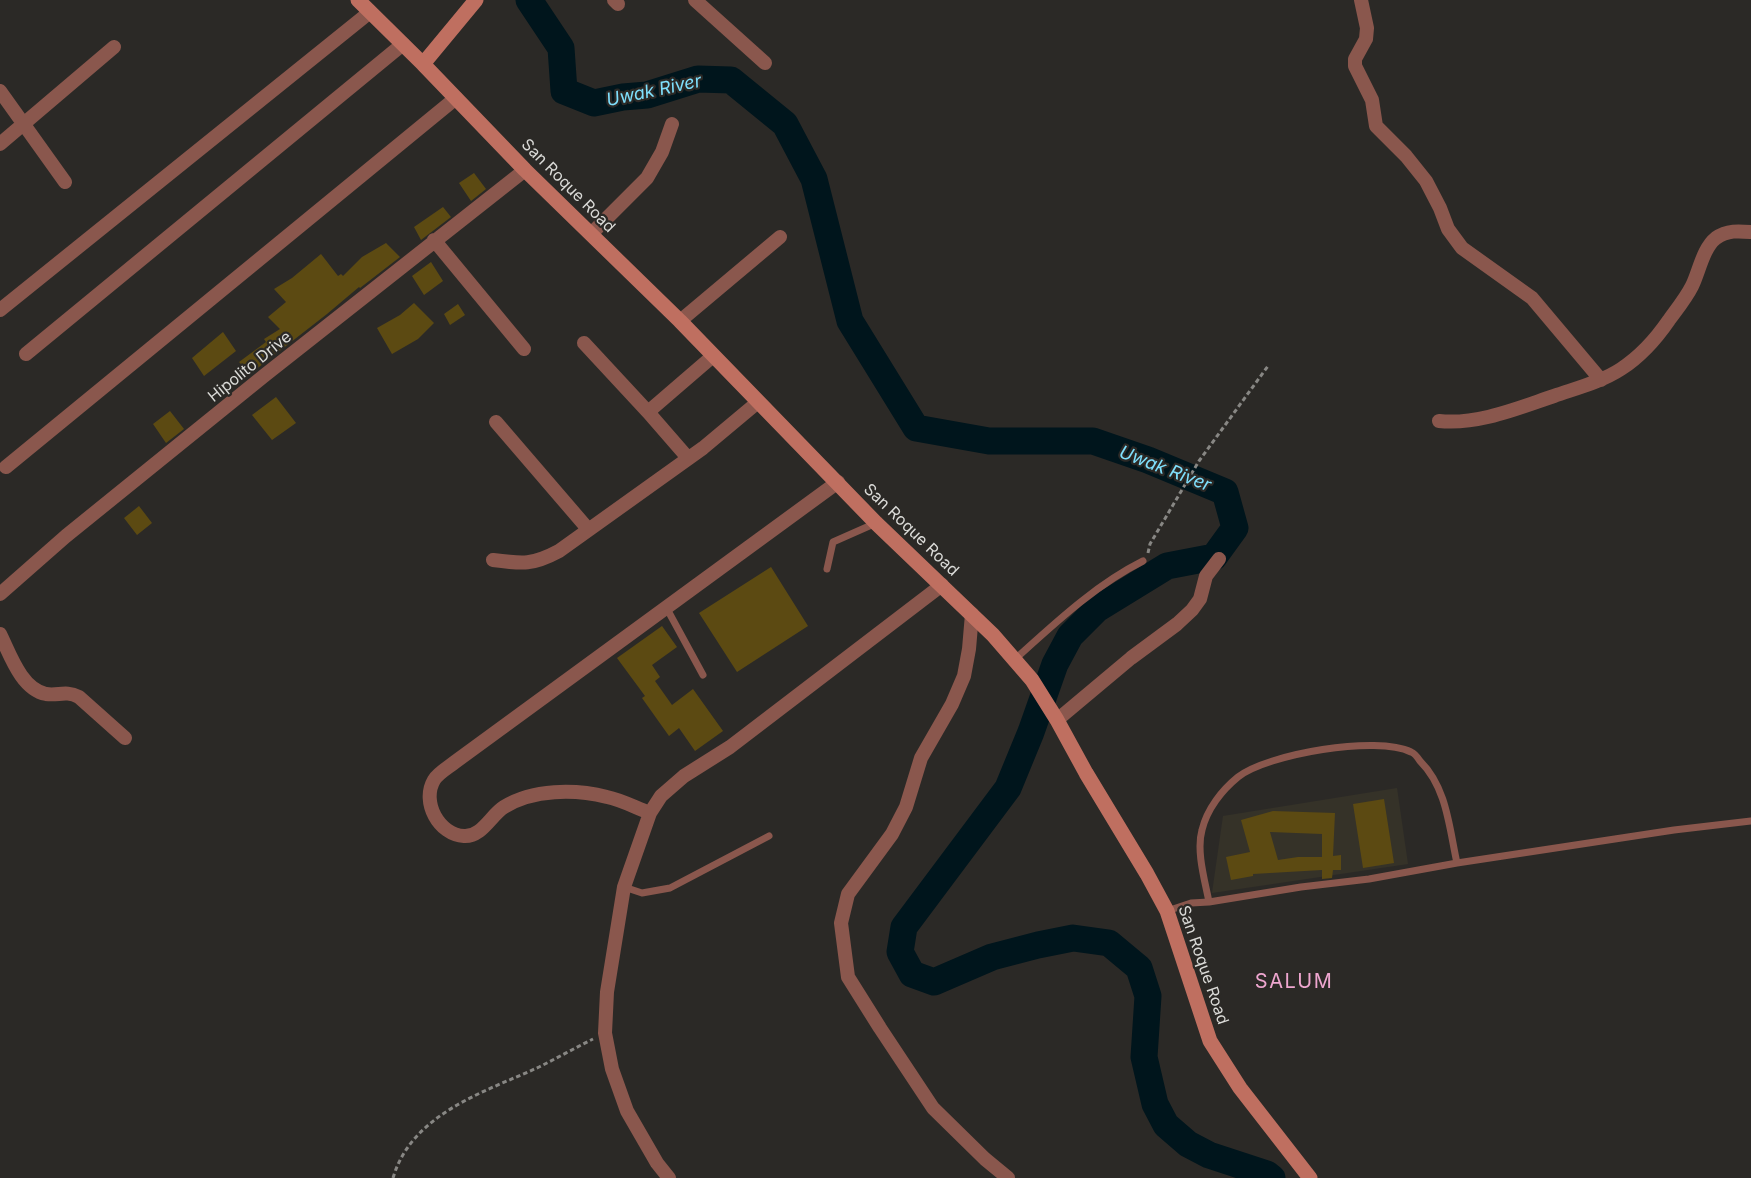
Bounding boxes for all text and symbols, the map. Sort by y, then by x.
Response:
water label: Uwak River [604,70,704,112]
street label: San Roque Road [517,135,619,237]
street label: Hipolito Drive [204,328,296,406]
water label: Uwak River [1116,442,1214,496]
street label: San Roque Road [860,480,962,580]
street label: San Roque Road [1174,903,1232,1027]
district label: SALUM [1255,970,1333,994]

